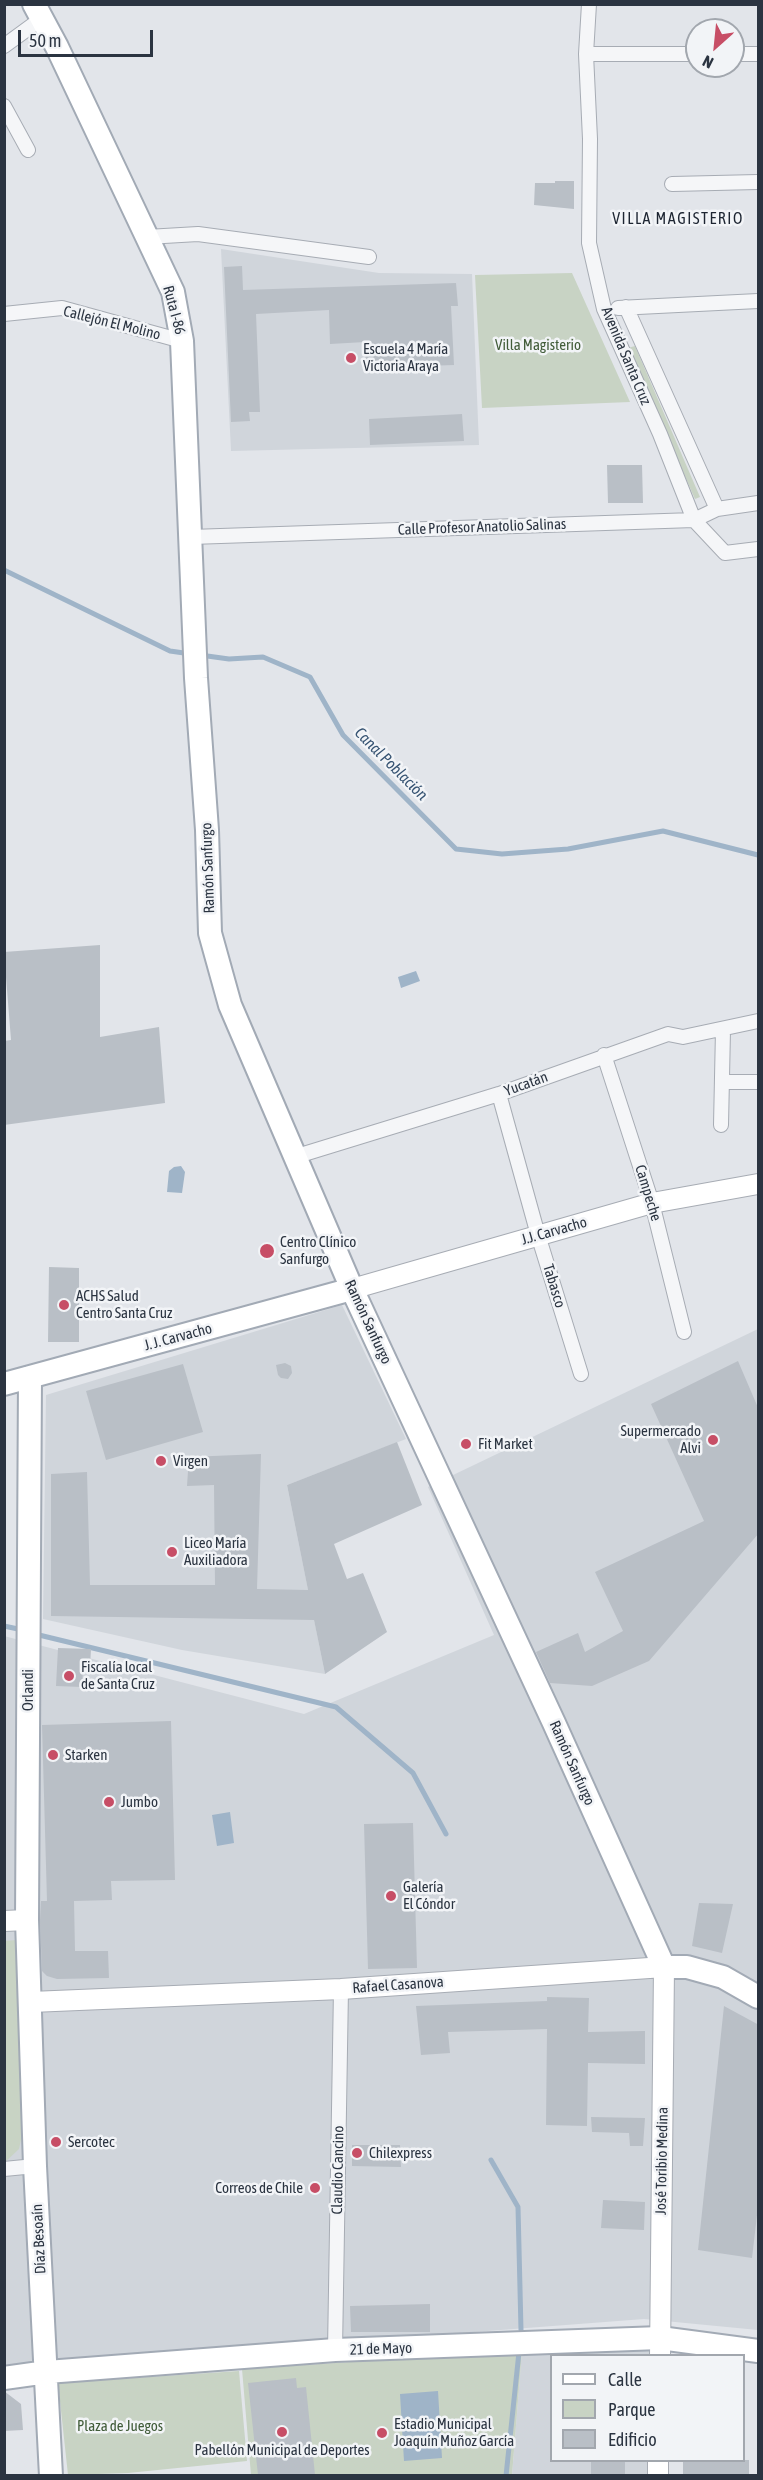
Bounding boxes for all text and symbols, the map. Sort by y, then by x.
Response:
scale bar [21,18,156,56]
north arrow [685,18,745,78]
text: 50 m [29,30,61,51]
text: N [699,52,716,72]
district label: VILLA MAGISTERIO [612,209,744,229]
street label: Ruta I-86 [159,284,189,336]
street label: Callejón El Molino [62,302,162,344]
street label: Avenida Santa Cruz [597,304,655,408]
park label: Villa Magisterio [495,336,581,354]
place label: Escuela 4 María Victoria Araya [363,340,448,375]
marker: Escuela 4 María Victoria Araya [344,351,358,365]
street label: Calle Profesor Anatolio Salinas [397,515,567,539]
water label: Canal Población [350,723,432,805]
street label: Ramón Sanfurgo [197,822,219,914]
street label: Yucatán [502,1068,550,1100]
street label: Campeche [631,1163,665,1223]
street label: J.J. Carvacho [519,1213,589,1249]
place label: Centro Clínico Sanfurgo [280,1233,356,1268]
marker: Centro Clínico Sanfurgo [258,1242,276,1260]
street label: Tabasco [539,1262,569,1310]
street label: Ramón Sanfurgo [341,1277,395,1367]
place label: ACHS Salud Centro Santa Cruz [76,1287,172,1322]
marker: ACHS Salud Centro Santa Cruz [57,1298,71,1312]
street label: J. J. Carvacho [142,1319,214,1355]
place label: Supermercado Alvi [620,1422,701,1457]
marker: Supermercado Alvi [706,1433,720,1447]
place label: Fit Market [478,1435,533,1453]
marker: Fit Market [459,1437,473,1451]
place label: Virgen [173,1452,208,1470]
marker: Virgen [154,1454,168,1468]
place label: Liceo María Auxiliadora [184,1534,248,1569]
marker: Liceo María Auxiliadora [165,1545,179,1559]
place label: Fiscalía local de Santa Cruz [81,1658,155,1693]
street label: Orlandi [19,1669,37,1711]
marker: Fiscalía local de Santa Cruz [62,1669,76,1683]
street label: Ramón Sanfurgo [545,1718,599,1808]
place label: Starken [65,1746,107,1764]
marker: Starken [46,1748,60,1762]
place label: Jumbo [121,1793,158,1811]
marker: Jumbo [102,1795,116,1809]
place label: Galería El Cóndor [403,1878,455,1913]
marker: Galería El Cóndor [384,1889,398,1903]
street label: Rafael Casanova [352,1973,444,1997]
street label: José Toribio Medina [652,2107,672,2215]
street label: Claudio Cancino [328,2125,348,2215]
place label: Sercotec [68,2133,115,2151]
marker: Sercotec [49,2135,63,2149]
place label: Chilexpress [369,2144,432,2162]
marker: Chilexpress [350,2146,364,2160]
place label: Correos de Chile [215,2179,303,2197]
marker: Correos de Chile [308,2181,322,2195]
street label: Díaz Besoaín [28,2203,50,2275]
street label: 21 de Mayo [350,2339,412,2359]
legend [550,2354,745,2462]
text: Calle [608,2369,642,2390]
text: Parque [608,2399,656,2420]
place label: Estadio Municipal Joaquín Muñoz García [394,2415,514,2450]
park label: Plaza de Juegos [77,2417,163,2435]
marker: Pabellón Municipal de Deportes [275,2425,289,2439]
marker: Estadio Municipal Joaquín Muñoz García [375,2426,389,2440]
text: Edificio [608,2429,657,2450]
place label: Pabellón Municipal de Deportes [194,2441,370,2459]

